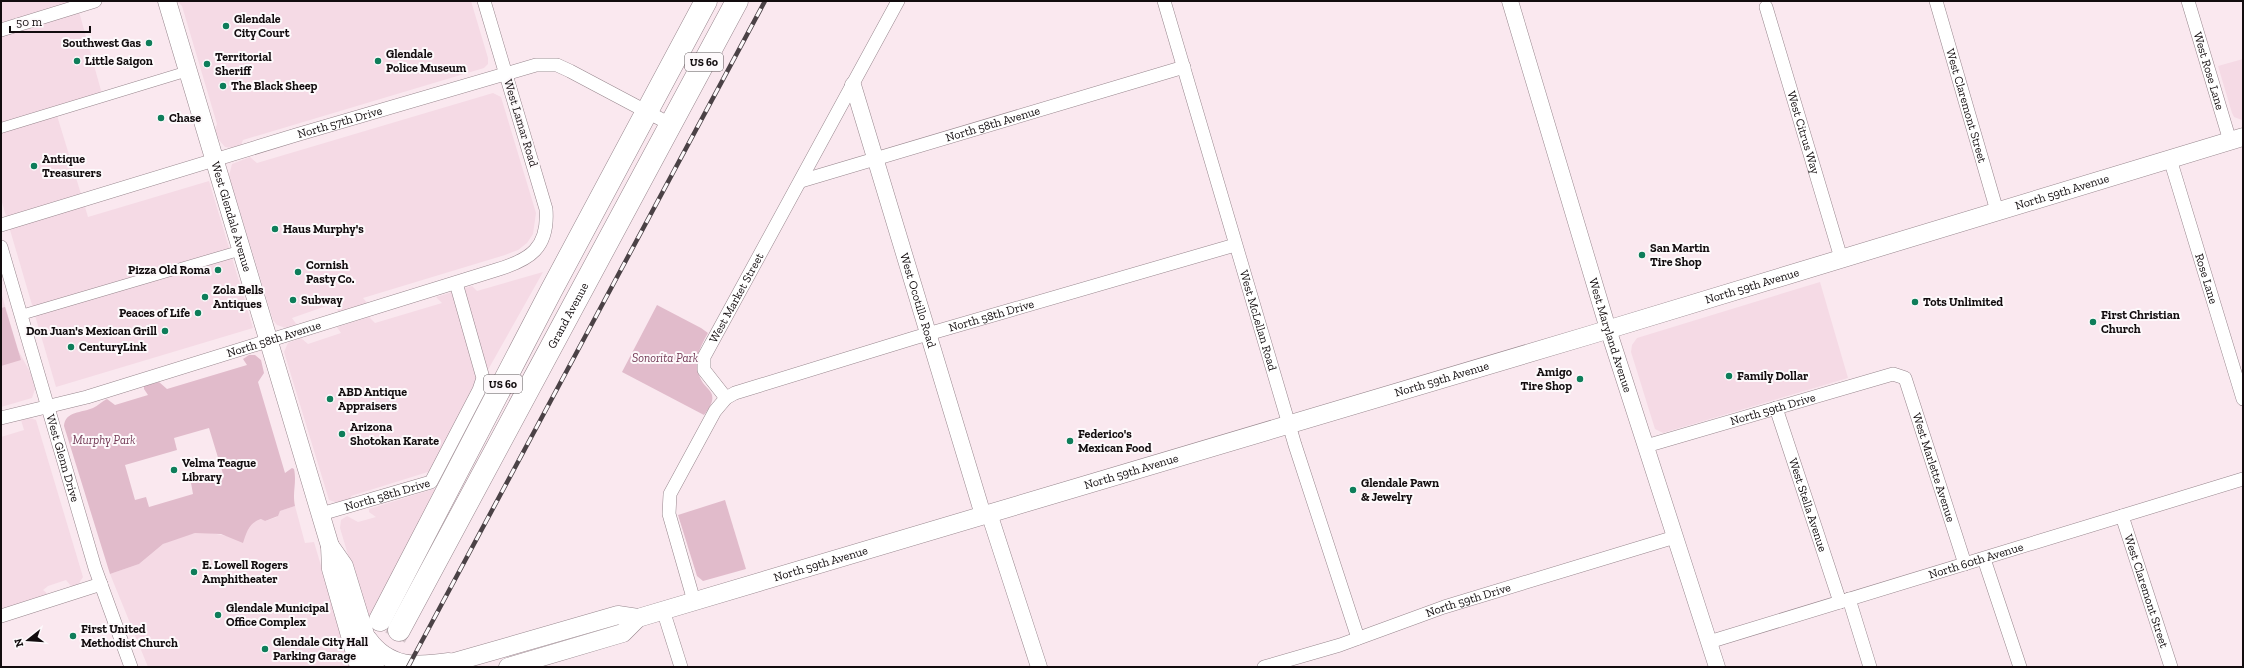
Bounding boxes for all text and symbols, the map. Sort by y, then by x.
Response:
scale bar [10,8,90,34]
place label: Glendale City Court [234,12,290,40]
text: 50 m [16,15,43,29]
marker: Glendale City Court [221,21,231,31]
street label: West Rose Lane [2191,30,2227,112]
place label: Southwest Gas [62,36,141,50]
marker: Southwest Gas [144,38,154,48]
place label: Glendale Police Museum [386,47,467,75]
street label: West Claremont Street [1943,47,1990,165]
place label: Territorial Sheriff [215,50,272,78]
road number: US 60 [685,53,723,71]
place label: Little Saigon [85,54,153,68]
marker: Little Saigon [72,56,82,66]
marker: Glendale Police Museum [373,56,383,66]
marker: Territorial Sheriff [202,59,212,69]
street label: West Lamar Road [501,78,541,169]
place label: The Black Sheep [231,79,318,93]
marker: The Black Sheep [218,81,228,91]
street label: West Citrus Way [1784,89,1823,177]
street label: North 57th Drive [296,103,384,141]
street label: North 58th Avenue [944,103,1042,145]
place label: Chase [169,111,201,125]
marker: Chase [156,113,166,123]
place label: Antique Treasurers [42,152,102,180]
street label: West Glendale Avenue [208,160,255,274]
marker: Antique Treasurers [29,161,39,171]
street label: North 59th Avenue [2013,171,2111,213]
place label: Haus Murphy's [283,222,364,236]
marker: Haus Murphy's [270,224,280,234]
place label: San Martin Tire Shop [1650,241,1710,269]
street label: West Market Street [706,250,767,345]
marker: San Martin Tire Shop [1637,250,1647,260]
street label: West Ocotillo Road [897,251,939,350]
street label: Rose Lane [2192,252,2221,306]
place label: Cornish Pasty Co. [306,258,355,286]
place label: Pizza Old Roma [128,263,210,277]
marker: Pizza Old Roma [213,265,223,275]
street label: North 59th Avenue [1703,265,1801,307]
marker: Cornish Pasty Co. [293,267,303,277]
street label: West McLellan Road [1237,268,1280,373]
street label: West Maryland Avenue [1586,276,1635,394]
street label: Grand Avenue [545,280,592,351]
place label: Zola Bells Antiques [213,283,264,311]
marker: Zola Bells Antiques [200,292,210,302]
place label: Subway [301,293,343,307]
marker: Subway [288,295,298,305]
place label: Tots Unlimited [1923,295,2003,309]
street label: North 58th Drive [947,297,1036,335]
marker: Tots Unlimited [1910,297,1920,307]
place label: Peaces of Life [119,306,190,320]
marker: Peaces of Life [193,308,203,318]
place label: First Christian Church [2101,308,2180,336]
marker: First Christian Church [2088,317,2098,327]
street label: North 58th Avenue [225,318,323,360]
place label: Don Juan's Mexican Grill [26,324,158,338]
marker: Don Juan's Mexican Grill [160,326,170,336]
place label: CenturyLink [79,340,147,354]
marker: CenturyLink [66,342,76,352]
park label: Sonorita Park [632,351,699,365]
street label: North 59th Avenue [1393,358,1491,400]
place label: Amigo Tire Shop [1520,365,1573,393]
place label: Family Dollar [1737,369,1809,383]
marker: Family Dollar [1724,371,1734,381]
marker: Amigo Tire Shop [1575,374,1585,384]
road number: US 60 [484,375,522,393]
place label: ABD Antique Appraisers [338,385,407,413]
street label: North 59th Drive [1728,390,1817,428]
marker: ABD Antique Appraisers [325,394,335,404]
street label: West Marlette Avenue [1910,411,1958,524]
street label: West Glenn Drive [43,413,82,504]
place label: Arizona Shotokan Karate [350,420,439,448]
place label: Federico's Mexican Food [1078,427,1152,455]
marker: Arizona Shotokan Karate [337,429,347,439]
park label: Murphy Park [73,433,136,447]
marker: Federico's Mexican Food [1065,436,1075,446]
street label: North 59th Avenue [1082,451,1180,492]
place label: Velma Teague Library [182,456,256,484]
street label: West Stella Avenue [1786,456,1830,554]
marker: Velma Teague Library [169,465,179,475]
street label: North 58th Drive [343,476,432,514]
place label: Glendale Pawn & Jewelry [1361,476,1439,504]
marker: Glendale Pawn & Jewelry [1348,485,1358,495]
street label: West Claremont Street [2121,533,2171,650]
street label: North 60th Avenue [1927,539,2025,582]
street label: North 59th Avenue [772,543,870,584]
place label: E. Lowell Rogers Amphitheater [202,558,289,586]
marker: E. Lowell Rogers Amphitheater [189,567,199,577]
street label: North 59th Drive [1424,580,1513,620]
place label: Glendale Municipal Office Complex [226,601,329,629]
marker: Glendale Municipal Office Complex [213,610,223,620]
north arrow [8,620,48,660]
place label: First United Methodist Church [81,622,178,650]
marker: First United Methodist Church [68,631,78,641]
place label: Glendale City Hall Parking Garage [273,635,369,663]
text: N [11,636,26,649]
marker: Glendale City Hall Parking Garage [260,644,270,654]

